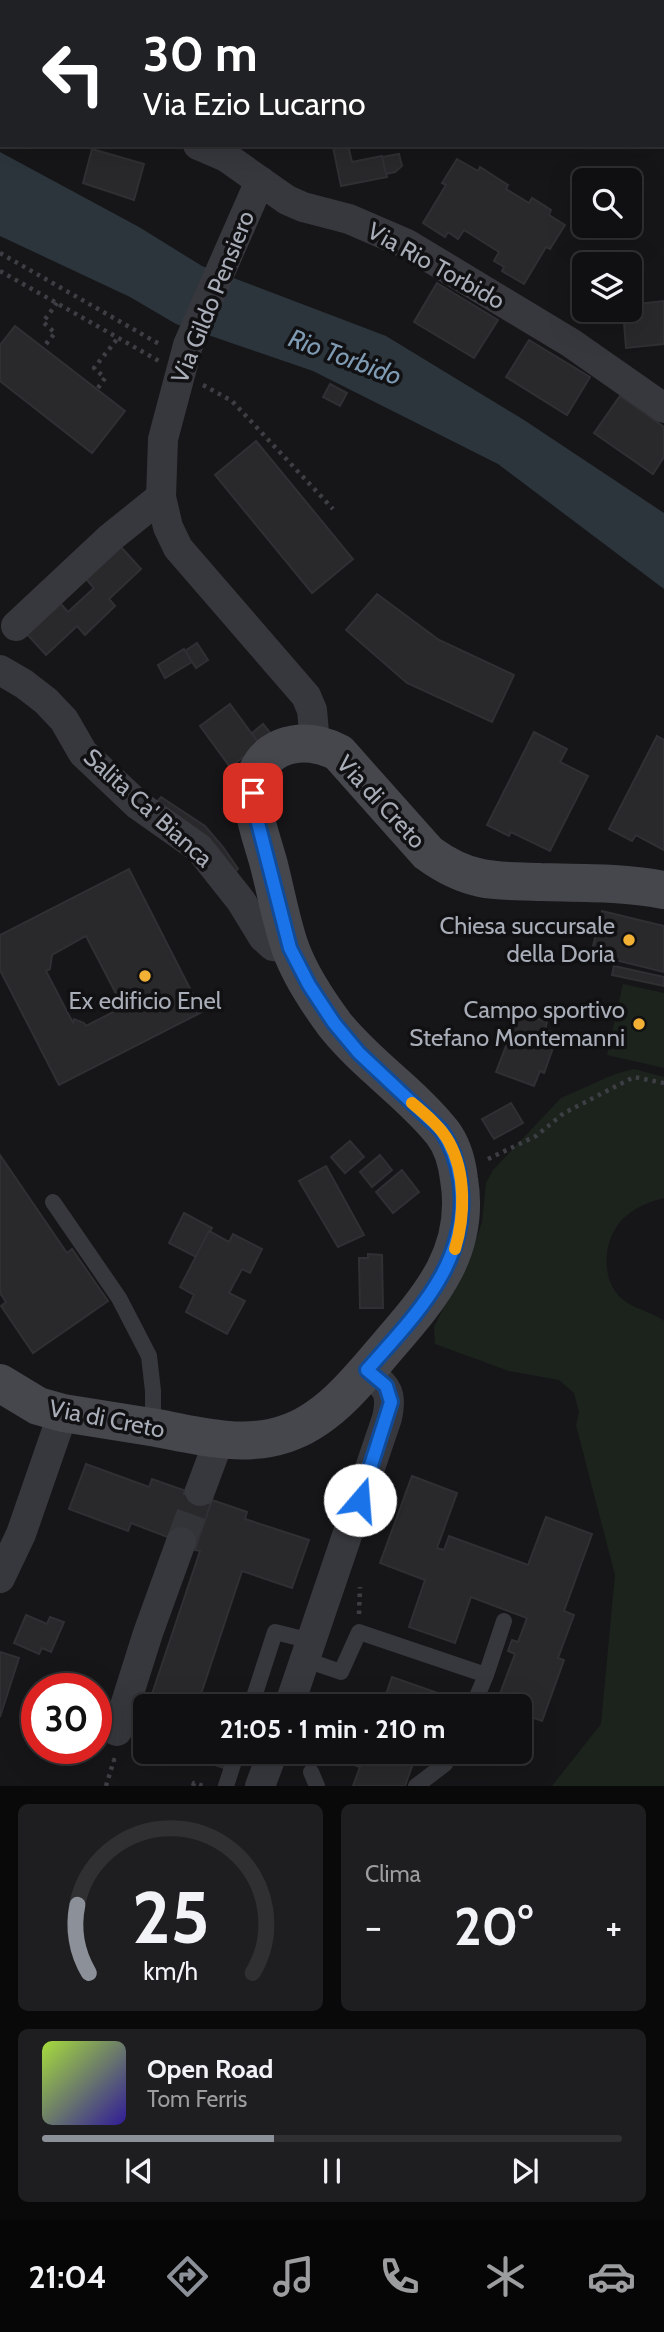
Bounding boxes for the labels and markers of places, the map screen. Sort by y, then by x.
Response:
pin [223,763,283,823]
place label: Chiesa succursale della Doria [439,911,615,968]
marker: Chiesa succursale della Doria [621,932,637,948]
marker: Ex edificio Enel [137,968,153,984]
place label: Ex edificio Enel [69,986,222,1015]
place label: Campo sportivo Stefano Montemanni [409,995,625,1052]
marker: Campo sportivo Stefano Montemanni [631,1016,647,1032]

